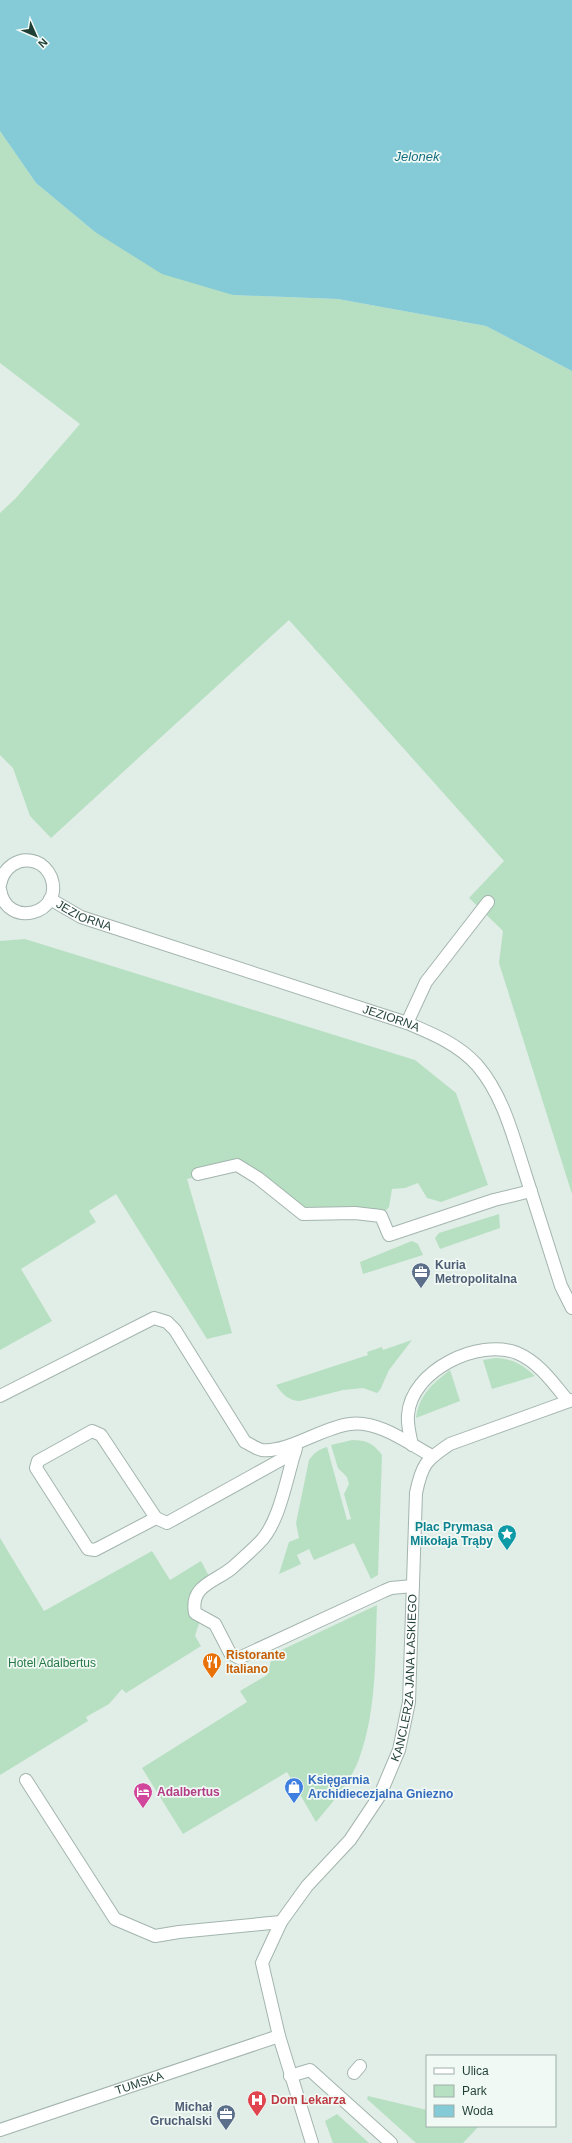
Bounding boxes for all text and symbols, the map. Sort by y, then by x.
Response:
north arrow [16,16,56,56]
text: N [36,36,50,50]
water label: Jelonek [394,149,441,164]
street label: JEZIORNA [54,897,113,934]
street label: JEZIORNA [361,1002,422,1035]
place label: Kuria Metropolitalna [435,1258,517,1286]
office icon: Kuria Metropolitalna [410,1261,432,1289]
place label: Plac Prymasa Mikołaja Trąby [410,1520,493,1548]
place icon: Plac Prymasa Mikołaja Trąby [496,1523,518,1551]
street label: KANCLERZA JANA ŁASKIEGO [388,1594,420,1764]
place label: Ristorante Italiano [226,1648,286,1676]
restaurant icon: Ristorante Italiano [201,1651,223,1679]
park label: Hotel Adalbertus [8,1656,96,1670]
place label: Księgarnia Archidiecezjalna Gniezno [308,1773,453,1801]
shop icon: Księgarnia Archidiecezjalna Gniezno [283,1776,305,1804]
hotel icon: Adalbertus [132,1781,154,1809]
place label: Adalbertus [157,1785,220,1799]
legend [426,2055,556,2127]
text: Ulica [462,2064,489,2078]
street label: TUMSKA [113,2068,165,2098]
text: Park [462,2084,488,2098]
hospital icon: Dom Lekarza [246,2089,268,2117]
place label: Dom Lekarza [271,2093,346,2107]
place label: Michał Gruchalski [150,2100,213,2128]
office icon: Michał Gruchalski [215,2103,237,2131]
text: Woda [462,2104,493,2118]

